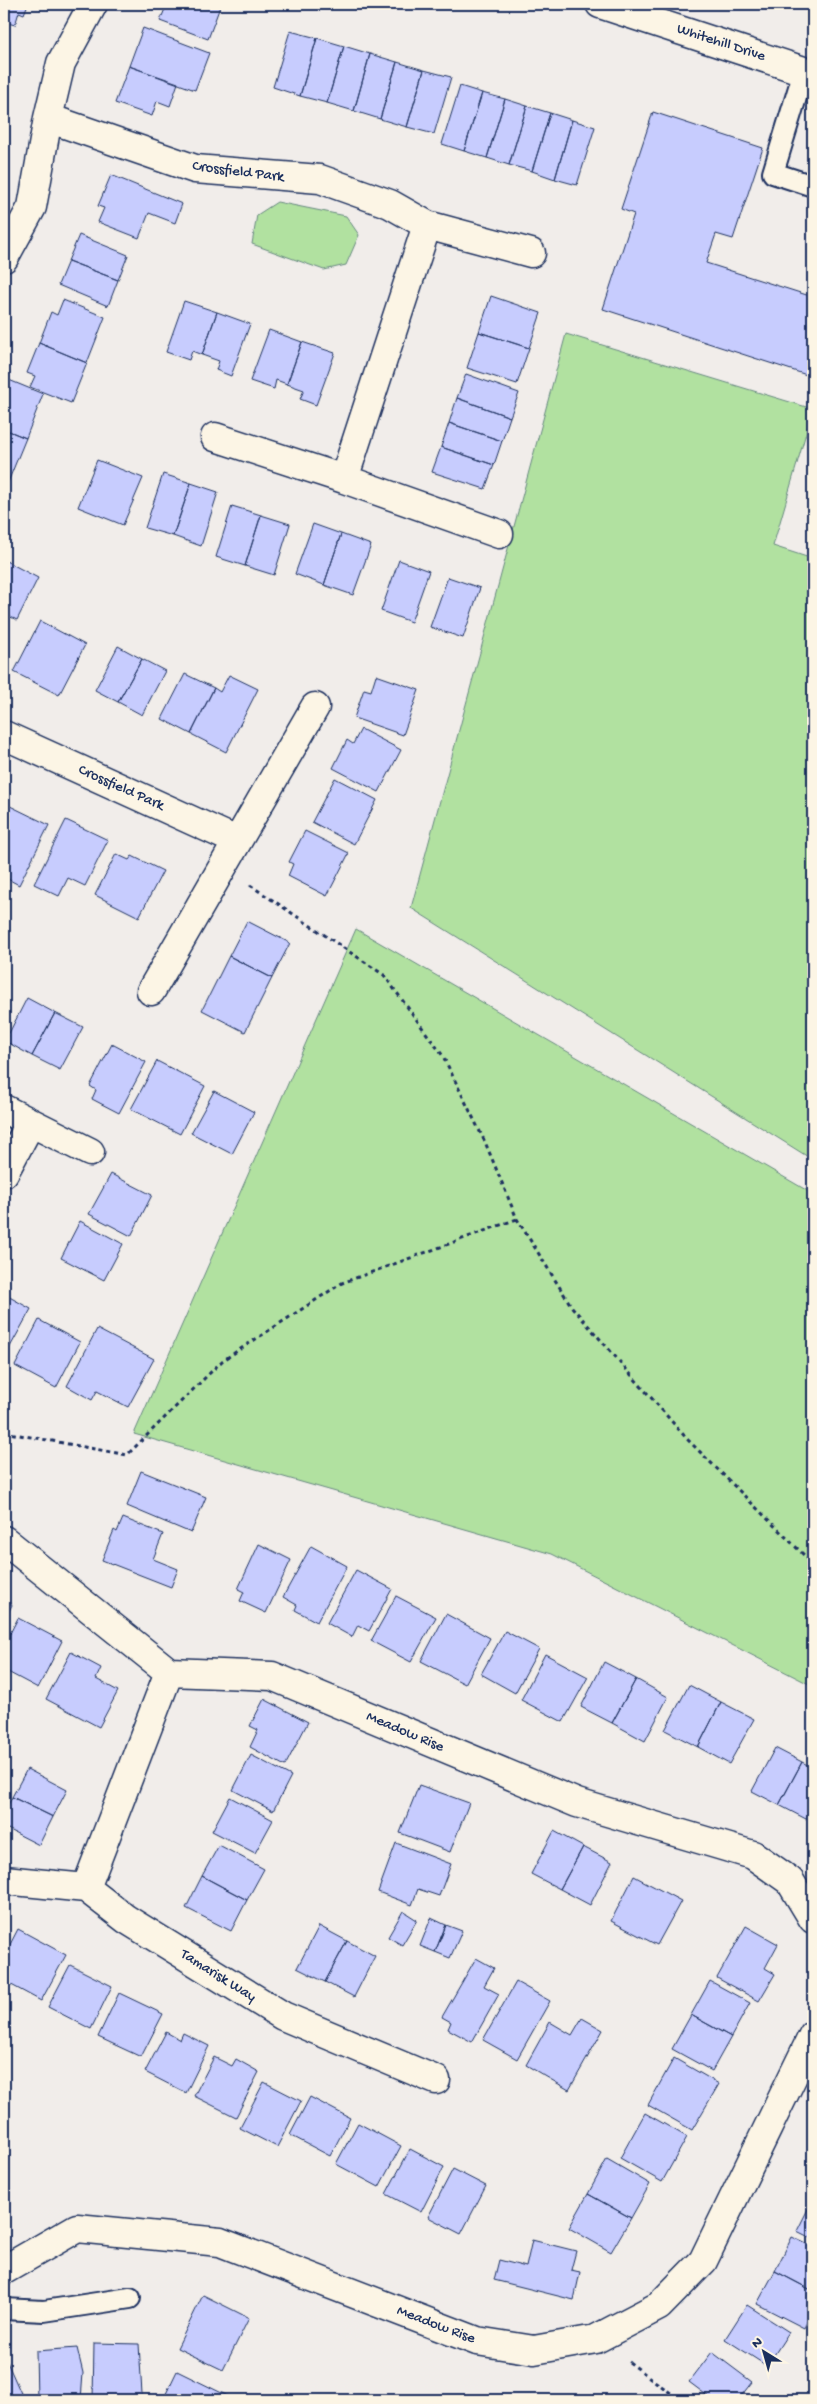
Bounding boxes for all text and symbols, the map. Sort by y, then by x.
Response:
street label: Whitehill Drive [674,20,768,66]
street label: Crossfield Park [191,157,286,187]
street label: Crossfield Park [75,761,168,815]
street label: Meadow Rise [363,1708,447,1757]
street label: Tamarisk Way [176,1945,260,2007]
street label: Meadow Rise [394,2302,478,2348]
north arrow [740,2326,790,2376]
text: N [749,2334,766,2353]

